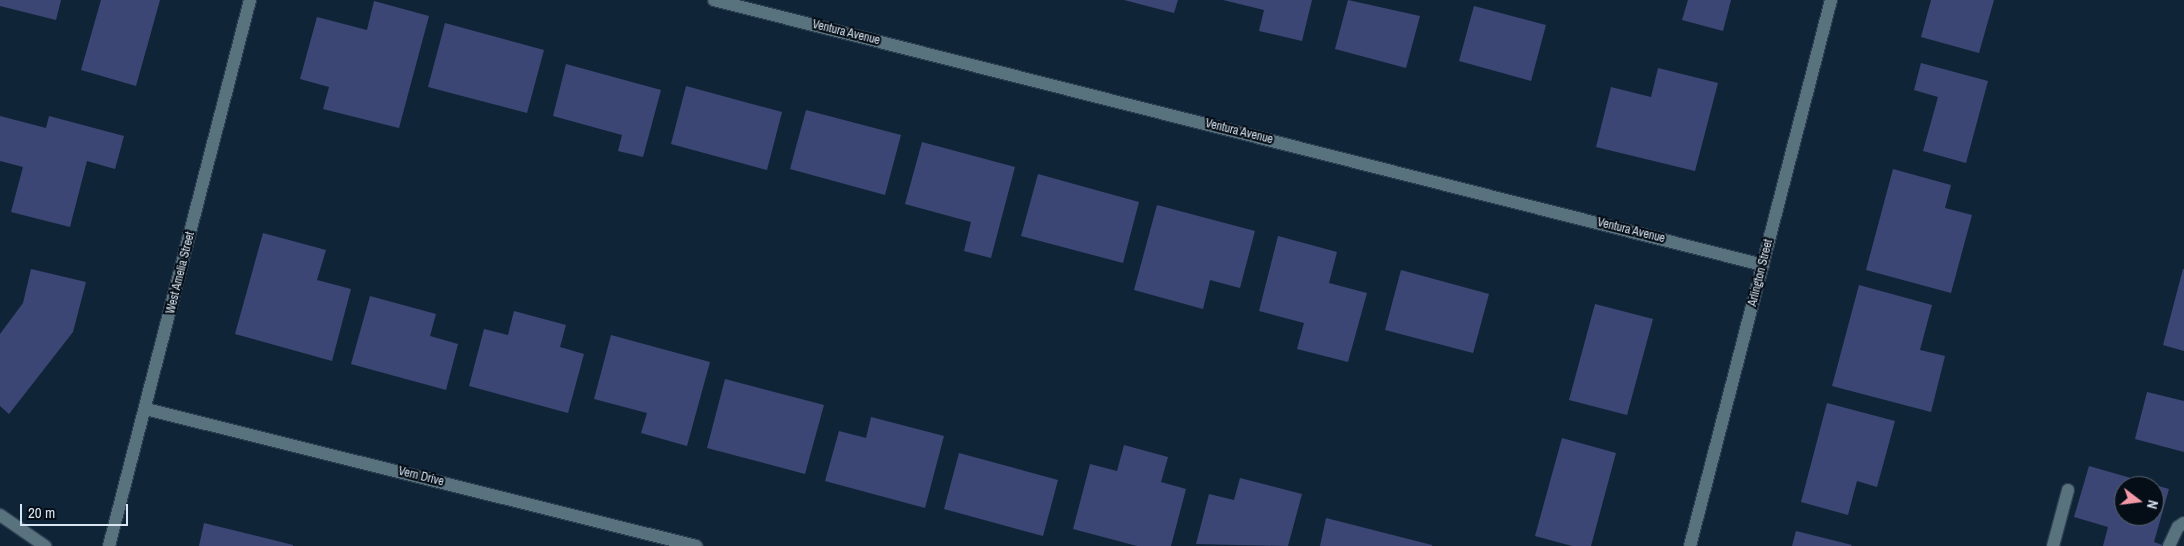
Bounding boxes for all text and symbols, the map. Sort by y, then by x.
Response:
street label: Ventura Avenue [810,18,882,48]
street label: Ventura Avenue [1203,117,1275,147]
street label: Ventura Avenue [1595,216,1667,246]
street label: West Amelia Street [164,230,198,316]
street label: Arlington Street [1746,238,1776,308]
street label: Vern Drive [397,464,445,490]
north arrow [2114,476,2164,526]
scale bar [22,494,130,526]
text: N [2143,498,2162,511]
text: 20 m [28,502,55,523]

